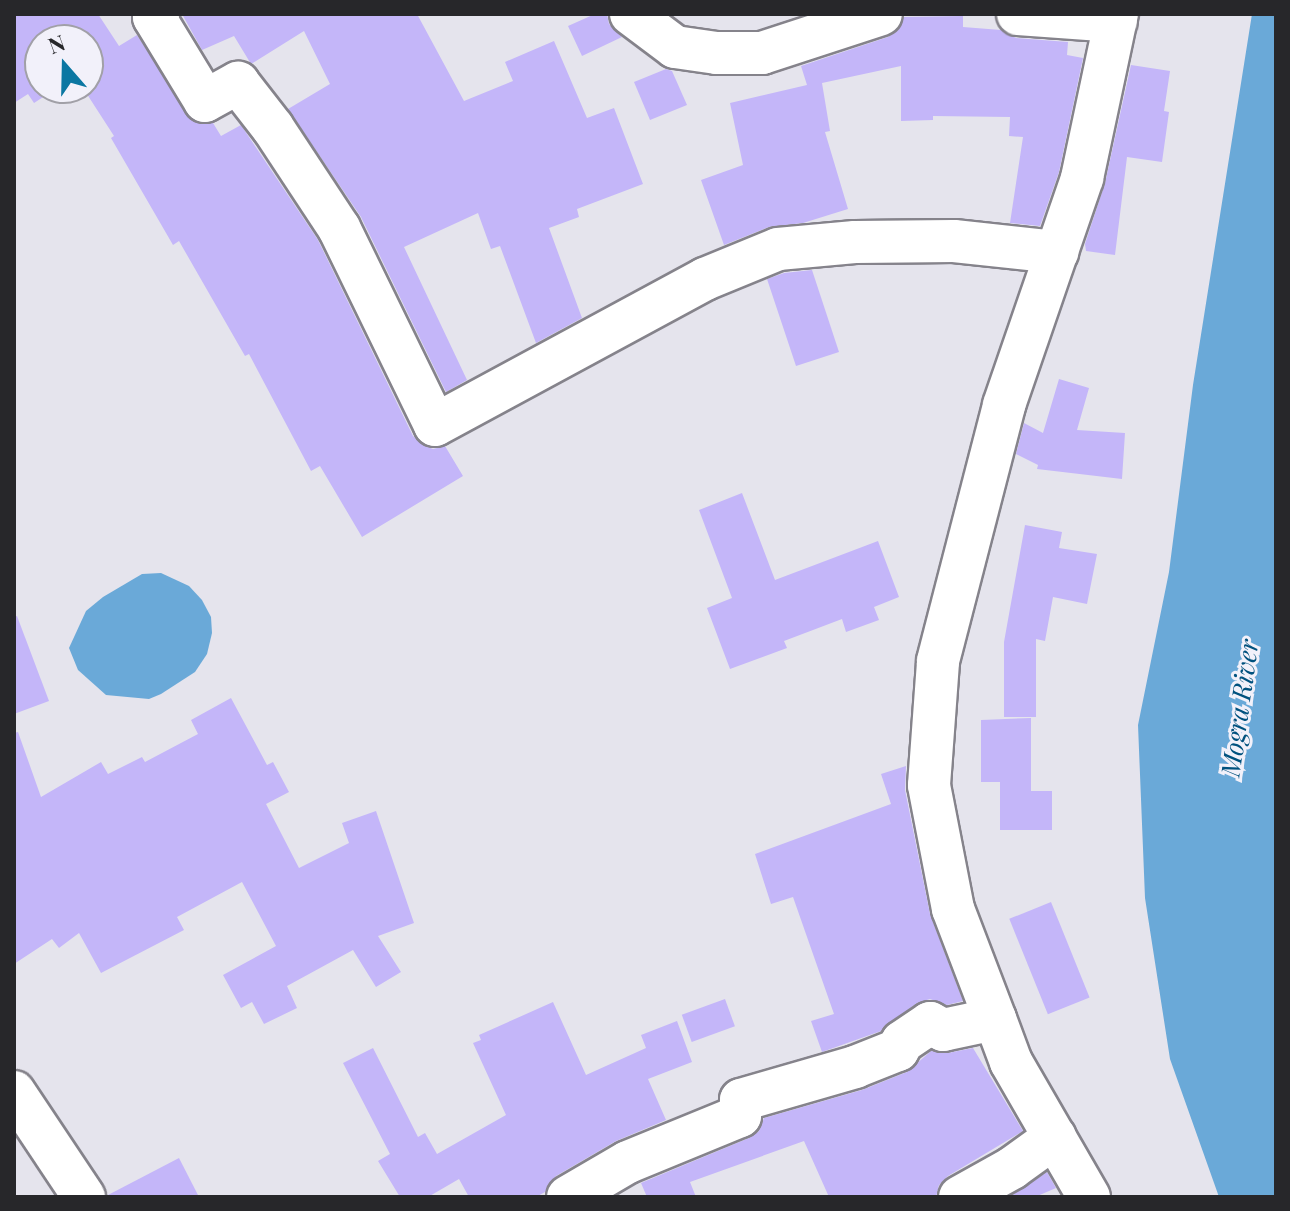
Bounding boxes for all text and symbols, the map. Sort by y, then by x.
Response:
north arrow [24,24,104,104]
text: N [44,27,69,60]
water label: Mogra River [1214,637,1264,779]

